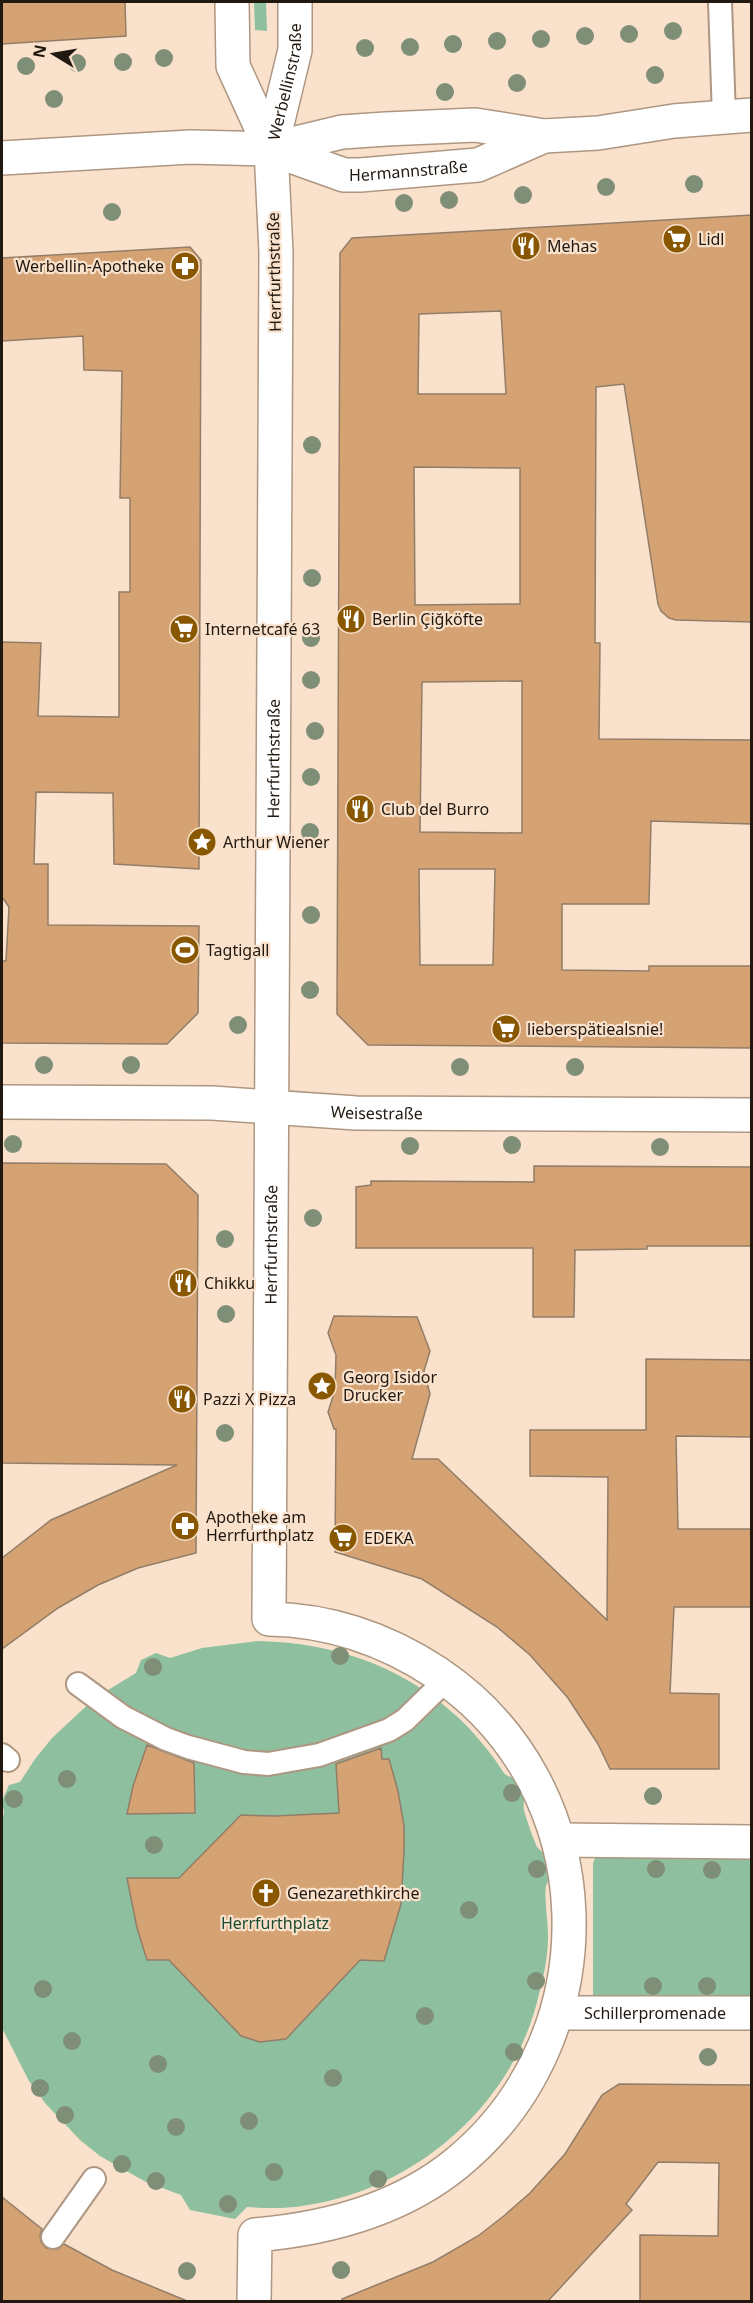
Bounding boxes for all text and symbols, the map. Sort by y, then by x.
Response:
street label: Werbellinstraße [263,23,306,142]
north arrow [24,24,84,84]
text: N [27,43,51,60]
street label: Hermannstraße [349,155,469,186]
street label: Herrfurthstraße [262,212,286,332]
supermarket icon: Lidl [661,223,693,255]
place label: Lidl [698,228,724,250]
restaurant icon: Mehas [510,230,542,262]
place label: Mehas [547,235,597,257]
pharmacy icon: Werbellin-Apotheke [169,250,201,282]
place label: Werbellin-Apotheke [16,255,164,277]
restaurant icon: Berlin Çiğköfte [335,603,367,635]
place label: Berlin Çiğköfte [372,608,483,630]
supermarket icon: Internetcafé 63 [168,613,200,645]
place label: Internetcafé 63 [205,618,320,640]
street label: Herrfurthstraße [262,699,285,819]
restaurant icon: Club del Burro [344,793,376,825]
place label: Club del Burro [381,798,489,820]
place icon: Arthur Wiener [186,826,218,858]
place label: Arthur Wiener [223,831,330,853]
sports icon: Tagtigall [169,934,201,966]
place label: Tagtigall [206,939,269,961]
supermarket icon: lieberspätiealsnie! [490,1013,522,1045]
place label: lieberspätiealsnie! [527,1018,663,1040]
street label: Weisestraße [330,1100,423,1124]
street label: Herrfurthstraße [260,1185,282,1305]
restaurant icon: Chikku [167,1267,199,1299]
place label: Chikku [204,1272,255,1294]
place label: Georg Isidor Drucker [343,1366,438,1406]
place icon: Georg Isidor Drucker [306,1370,338,1402]
restaurant icon: Pazzi X Pizza [166,1383,198,1415]
place label: Pazzi X Pizza [203,1388,296,1410]
place label: Apotheke am Herrfurthplatz [206,1506,314,1546]
pharmacy icon: Apotheke am Herrfurthplatz [169,1510,201,1542]
supermarket icon: EDEKA [327,1522,359,1554]
place label: EDEKA [364,1527,414,1549]
church icon: Genezarethkirche [250,1877,282,1909]
place label: Genezarethkirche [287,1882,419,1904]
park label: Herrfurthplatz [221,1912,329,1934]
street label: Schillerpromenade [584,2002,726,2024]

